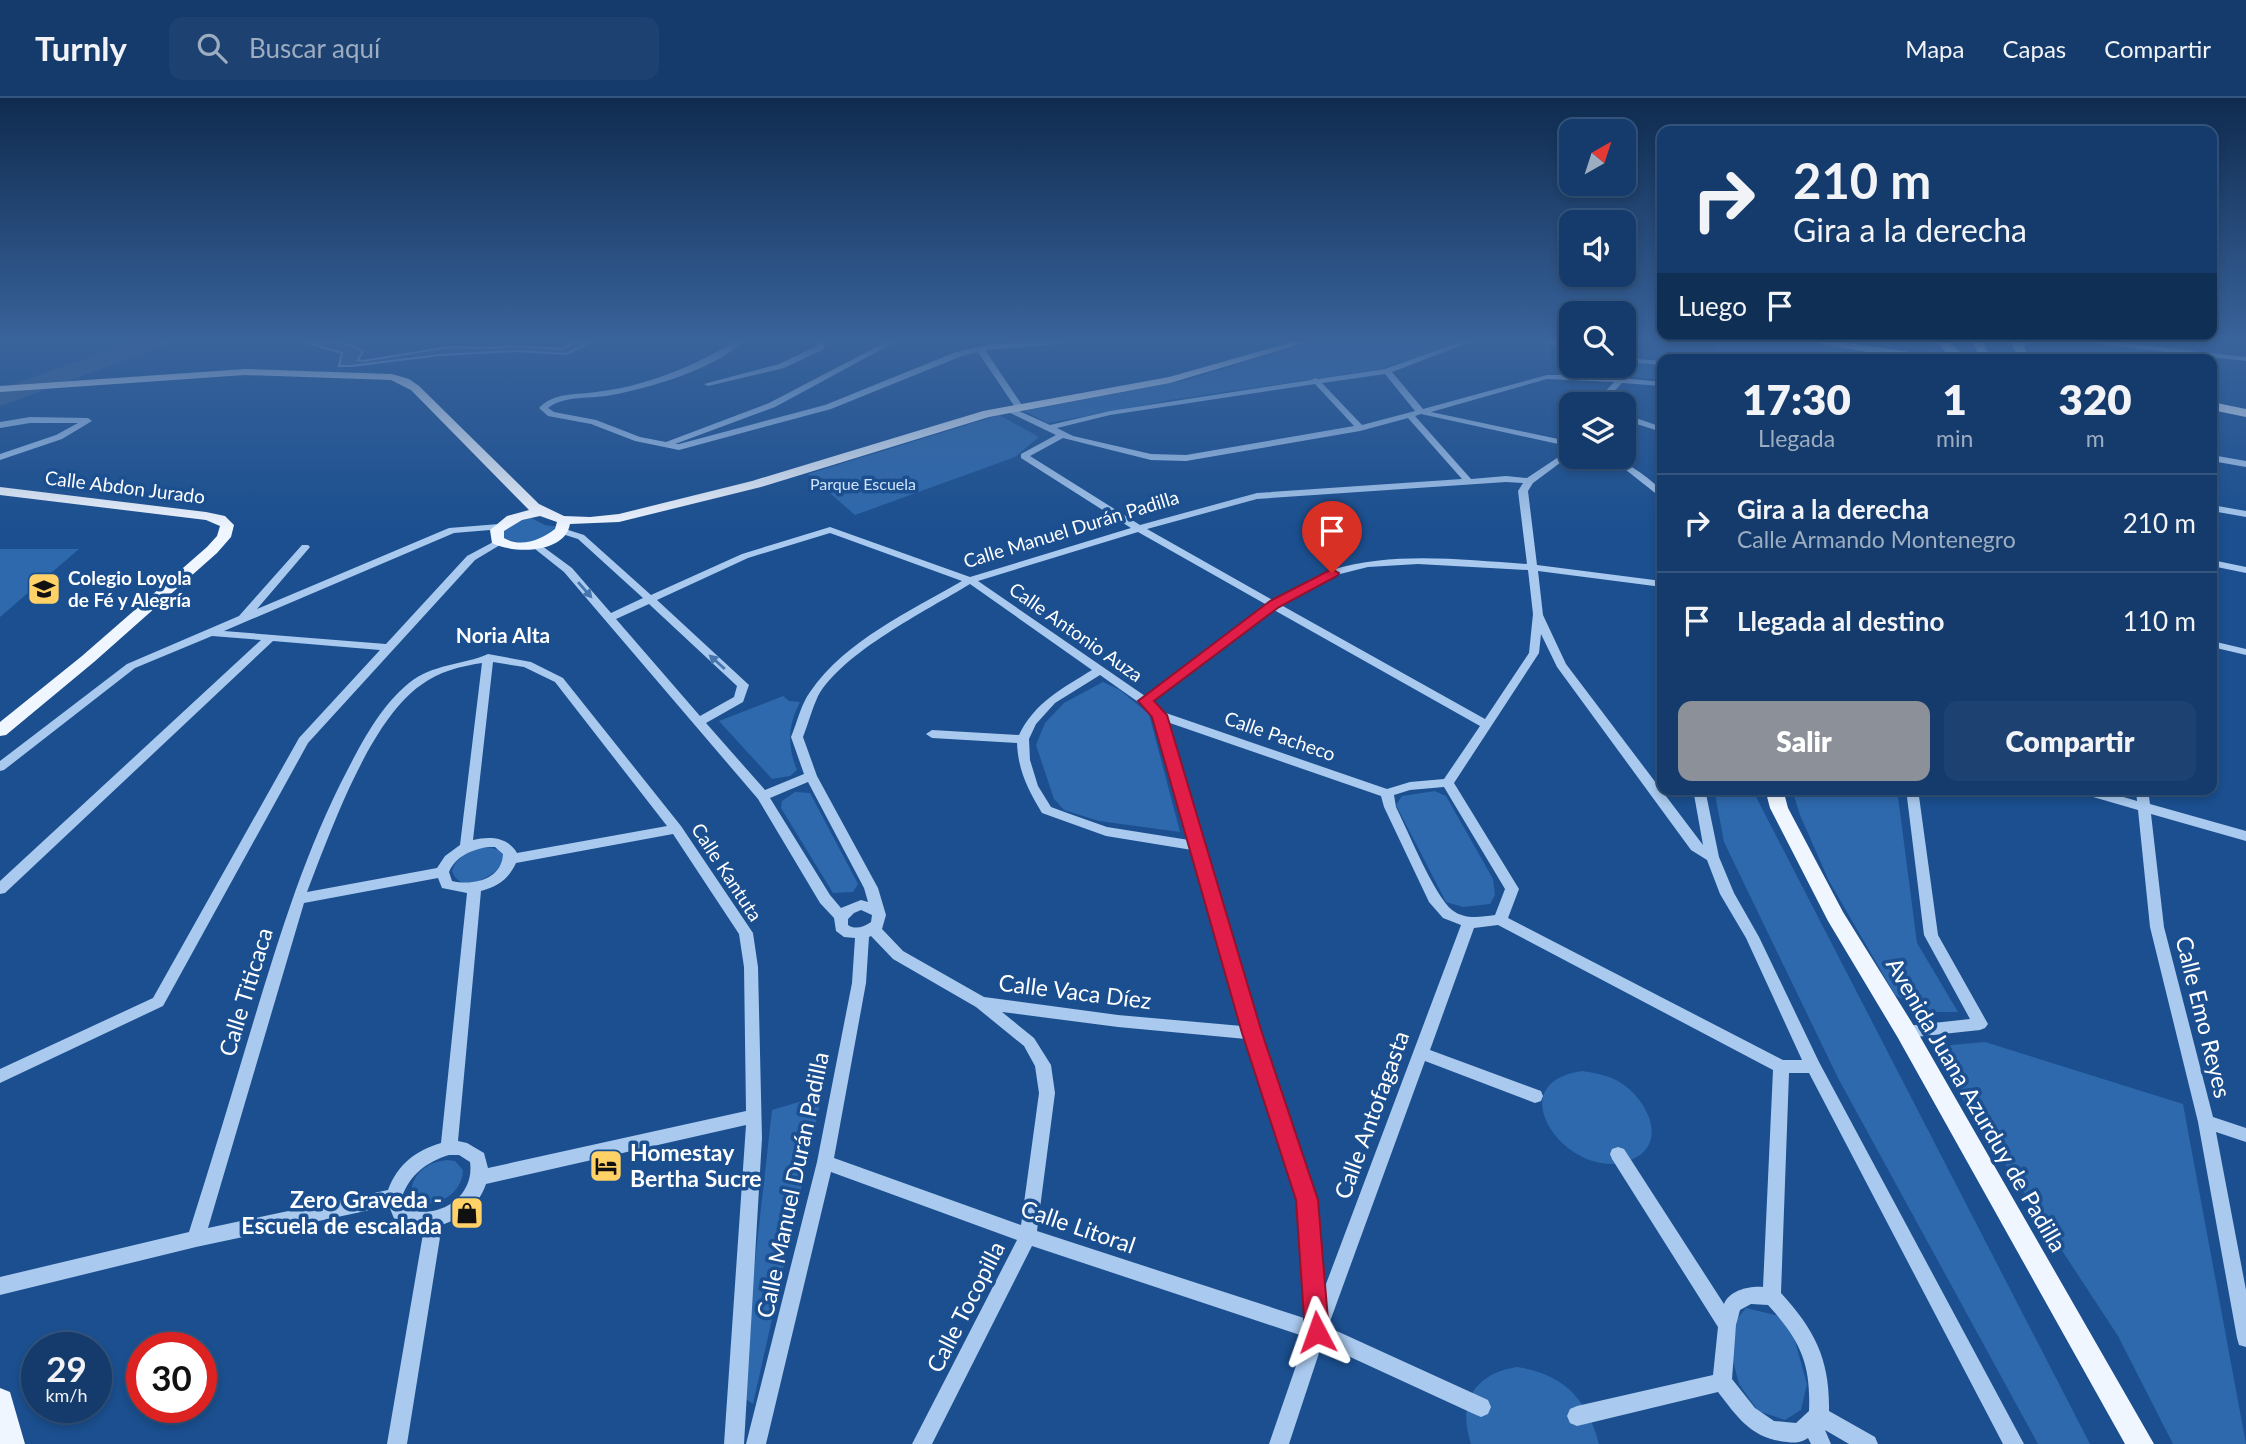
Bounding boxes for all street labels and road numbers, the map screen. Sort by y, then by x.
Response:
street label: Calle Abdon Jurado [44,465,206,508]
street label: Calle Manuel Durán Padilla [960,485,1181,572]
street label: Calle Antonio Auza [1005,577,1147,686]
street label: Calle Pacheco [1222,706,1339,765]
street label: Calle Kantuta [687,818,768,925]
street label: Calle Titicaca [212,924,278,1059]
street label: Calle Emo Reyes [2170,933,2238,1101]
street label: Avenida Juana Azurduy de Padilla [1881,952,2073,1257]
street label: Calle Vaca Díez [997,968,1153,1014]
street label: Calle Antofagasta [1328,1027,1414,1202]
street label: Calle Manuel Durán Padilla [750,1049,834,1320]
street label: Calle Litoral [1017,1193,1139,1259]
street label: Calle Tocopilla [920,1236,1010,1377]

